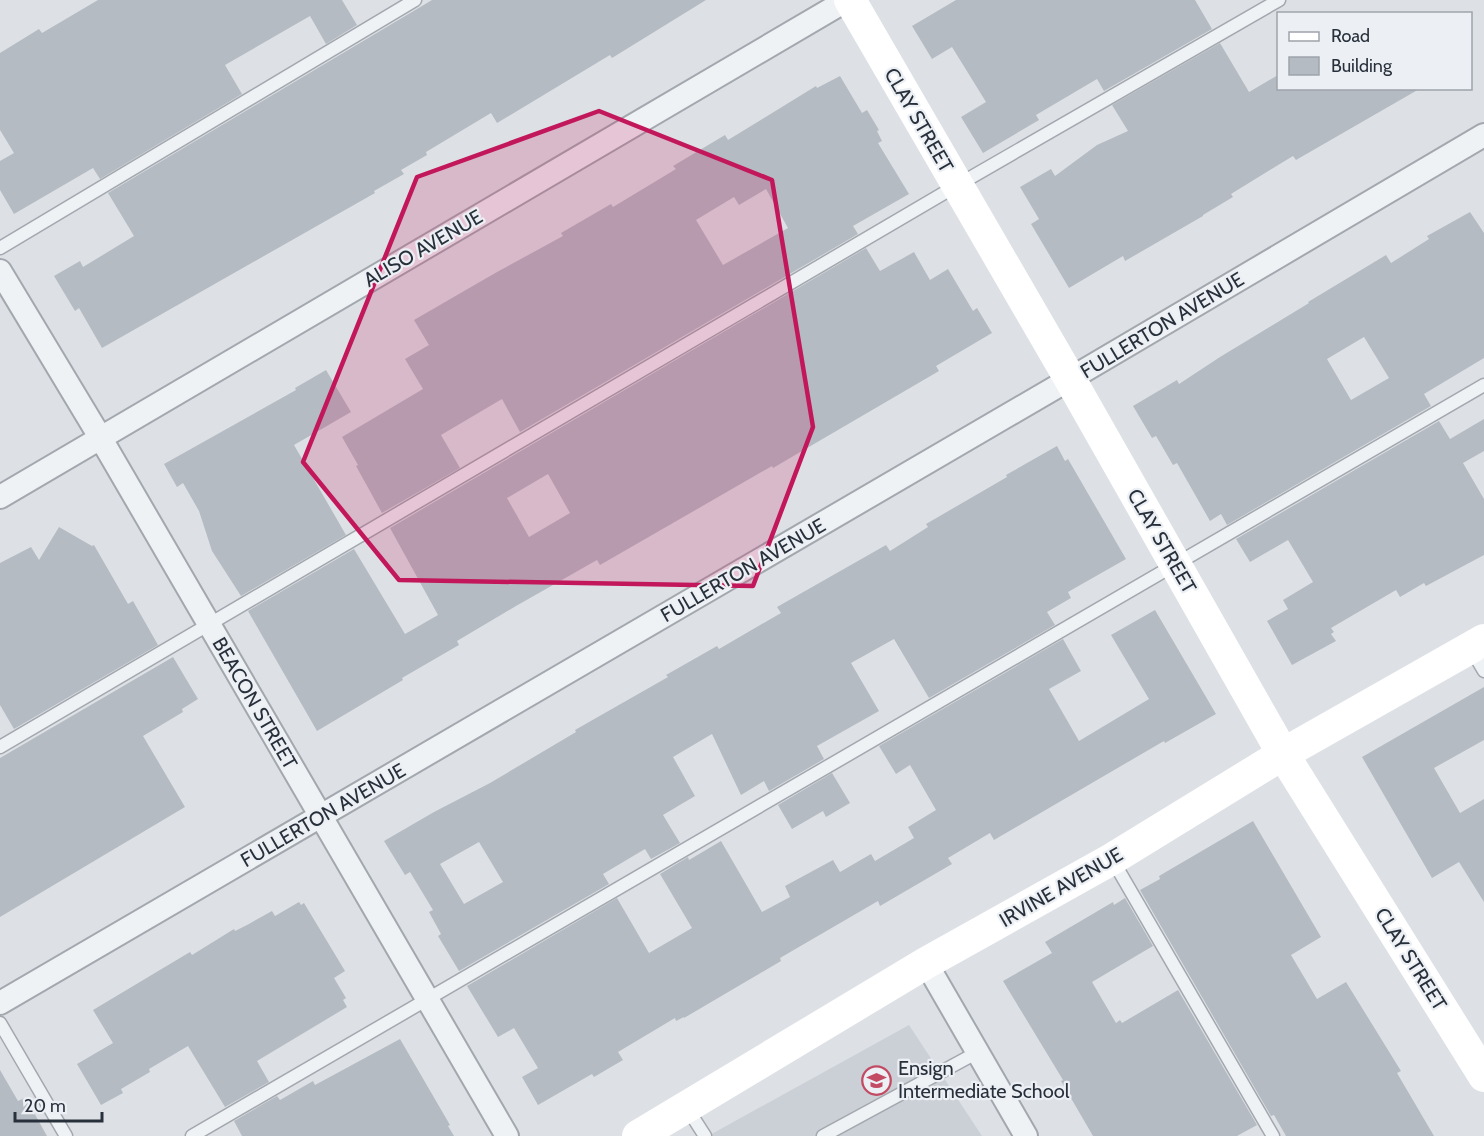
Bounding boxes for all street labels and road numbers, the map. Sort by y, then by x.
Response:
street label: CLAY STREET [879,64,959,177]
street label: ALISO AVENUE [359,204,487,292]
street label: FULLERTON AVENUE [1076,267,1248,383]
street label: CLAY STREET [1122,485,1202,598]
street label: FULLERTON AVENUE [656,513,830,627]
street label: BEACON STREET [208,633,303,774]
street label: FULLERTON AVENUE [236,758,410,872]
street label: IRVINE AVENUE [995,842,1127,932]
street label: CLAY STREET [1370,903,1452,1015]

